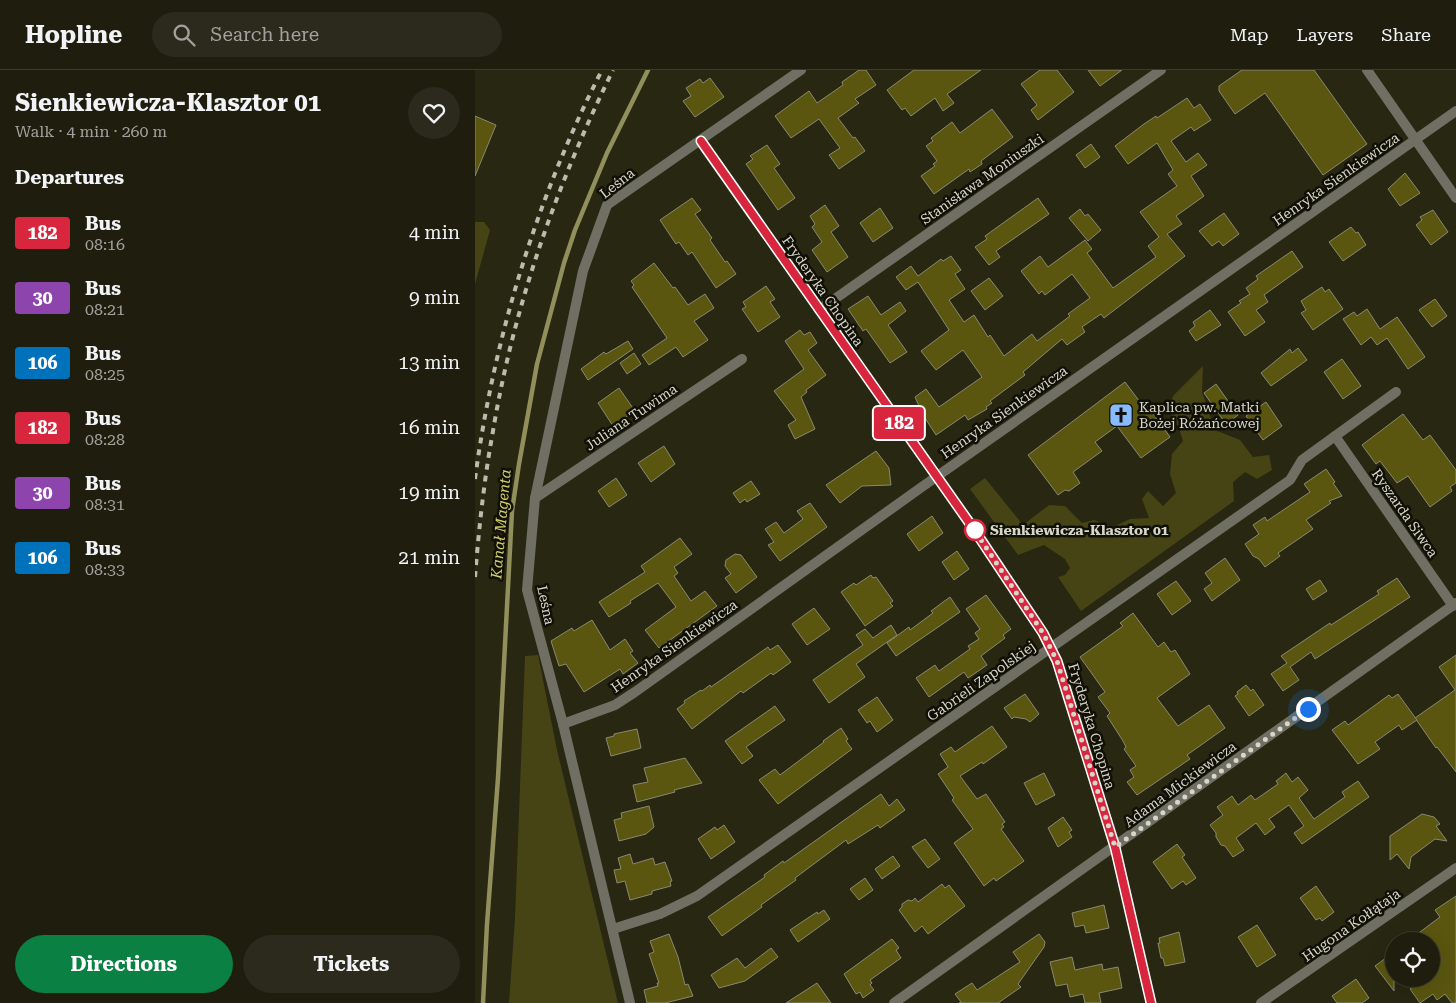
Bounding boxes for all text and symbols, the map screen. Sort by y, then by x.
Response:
search box [152,12,502,57]
text: Hopline [25,21,122,49]
icon: search [170,21,198,49]
text: Search here [210,23,319,46]
text: Map [1230,24,1269,45]
text: Layers [1297,24,1353,45]
text: Share [1381,24,1431,45]
button: heart [408,87,460,139]
text: Sienkiewicza-Klasztor 01 [15,89,321,117]
text: Walk · 4 min · 260 m [15,122,167,141]
street label: Henryka Sienkiewicza [1270,129,1403,229]
street label: Stanisława Moniuszki [917,130,1047,228]
street label: Leśna [596,164,638,202]
text: Departures [15,166,124,189]
text: Bus [85,212,121,235]
text: 4 min [409,221,460,244]
text: 182 [27,222,58,243]
street label: Fryderyka Chopina [779,233,867,349]
text: 08:16 [85,235,125,254]
text: Bus [85,277,121,300]
text: 9 min [409,286,460,309]
text: 30 [32,287,53,308]
text: 08:21 [85,300,125,319]
text: Bus [85,342,121,365]
text: 13 min [398,351,460,374]
text: 106 [27,352,58,373]
street label: Henryka Sienkiewicza [938,362,1071,462]
text: 08:25 [85,365,125,384]
street label: Juliana Tuwima [582,380,680,454]
place label: Kaplica pw. Matki Bożej Różańcowej [1139,399,1260,431]
church icon: Kaplica pw. Matki Bożej Różańcowej [1108,402,1134,428]
text: Bus [85,407,121,430]
line badge: 182 [870,407,928,439]
text: 182 [884,412,914,433]
text: 16 min [398,416,460,439]
text: 182 [27,417,58,438]
text: 08:28 [85,430,125,449]
street label: Ryszarda Siwca [1369,466,1442,560]
water label: Kanał Magenta [487,468,515,581]
text: Bus [85,472,121,495]
text: 19 min [398,481,460,504]
text: 30 [32,482,53,503]
text: 08:31 [85,495,125,514]
marker: Sienkiewicza-Klasztor 01 [964,519,986,541]
place label: Sienkiewicza-Klasztor 01 [990,522,1169,538]
text: Bus [85,537,121,560]
text: 21 min [398,546,460,569]
text: 106 [27,547,58,568]
text: 08:33 [85,560,125,579]
street label: Leśna [534,584,558,626]
street label: Henryka Sienkiewicza [608,596,741,696]
street label: Gabrieli Zapolskiej [924,638,1038,724]
street label: Fryderyka Chopina [1065,661,1119,791]
your location [1296,697,1321,722]
street label: Adama Mickiewicza [1121,738,1240,830]
street label: Hugona Kołłątaja [1299,885,1403,965]
map controls [1385,932,1440,987]
button: locate [1385,932,1440,987]
button: Directions [15,935,233,993]
button: Tickets [243,935,460,993]

